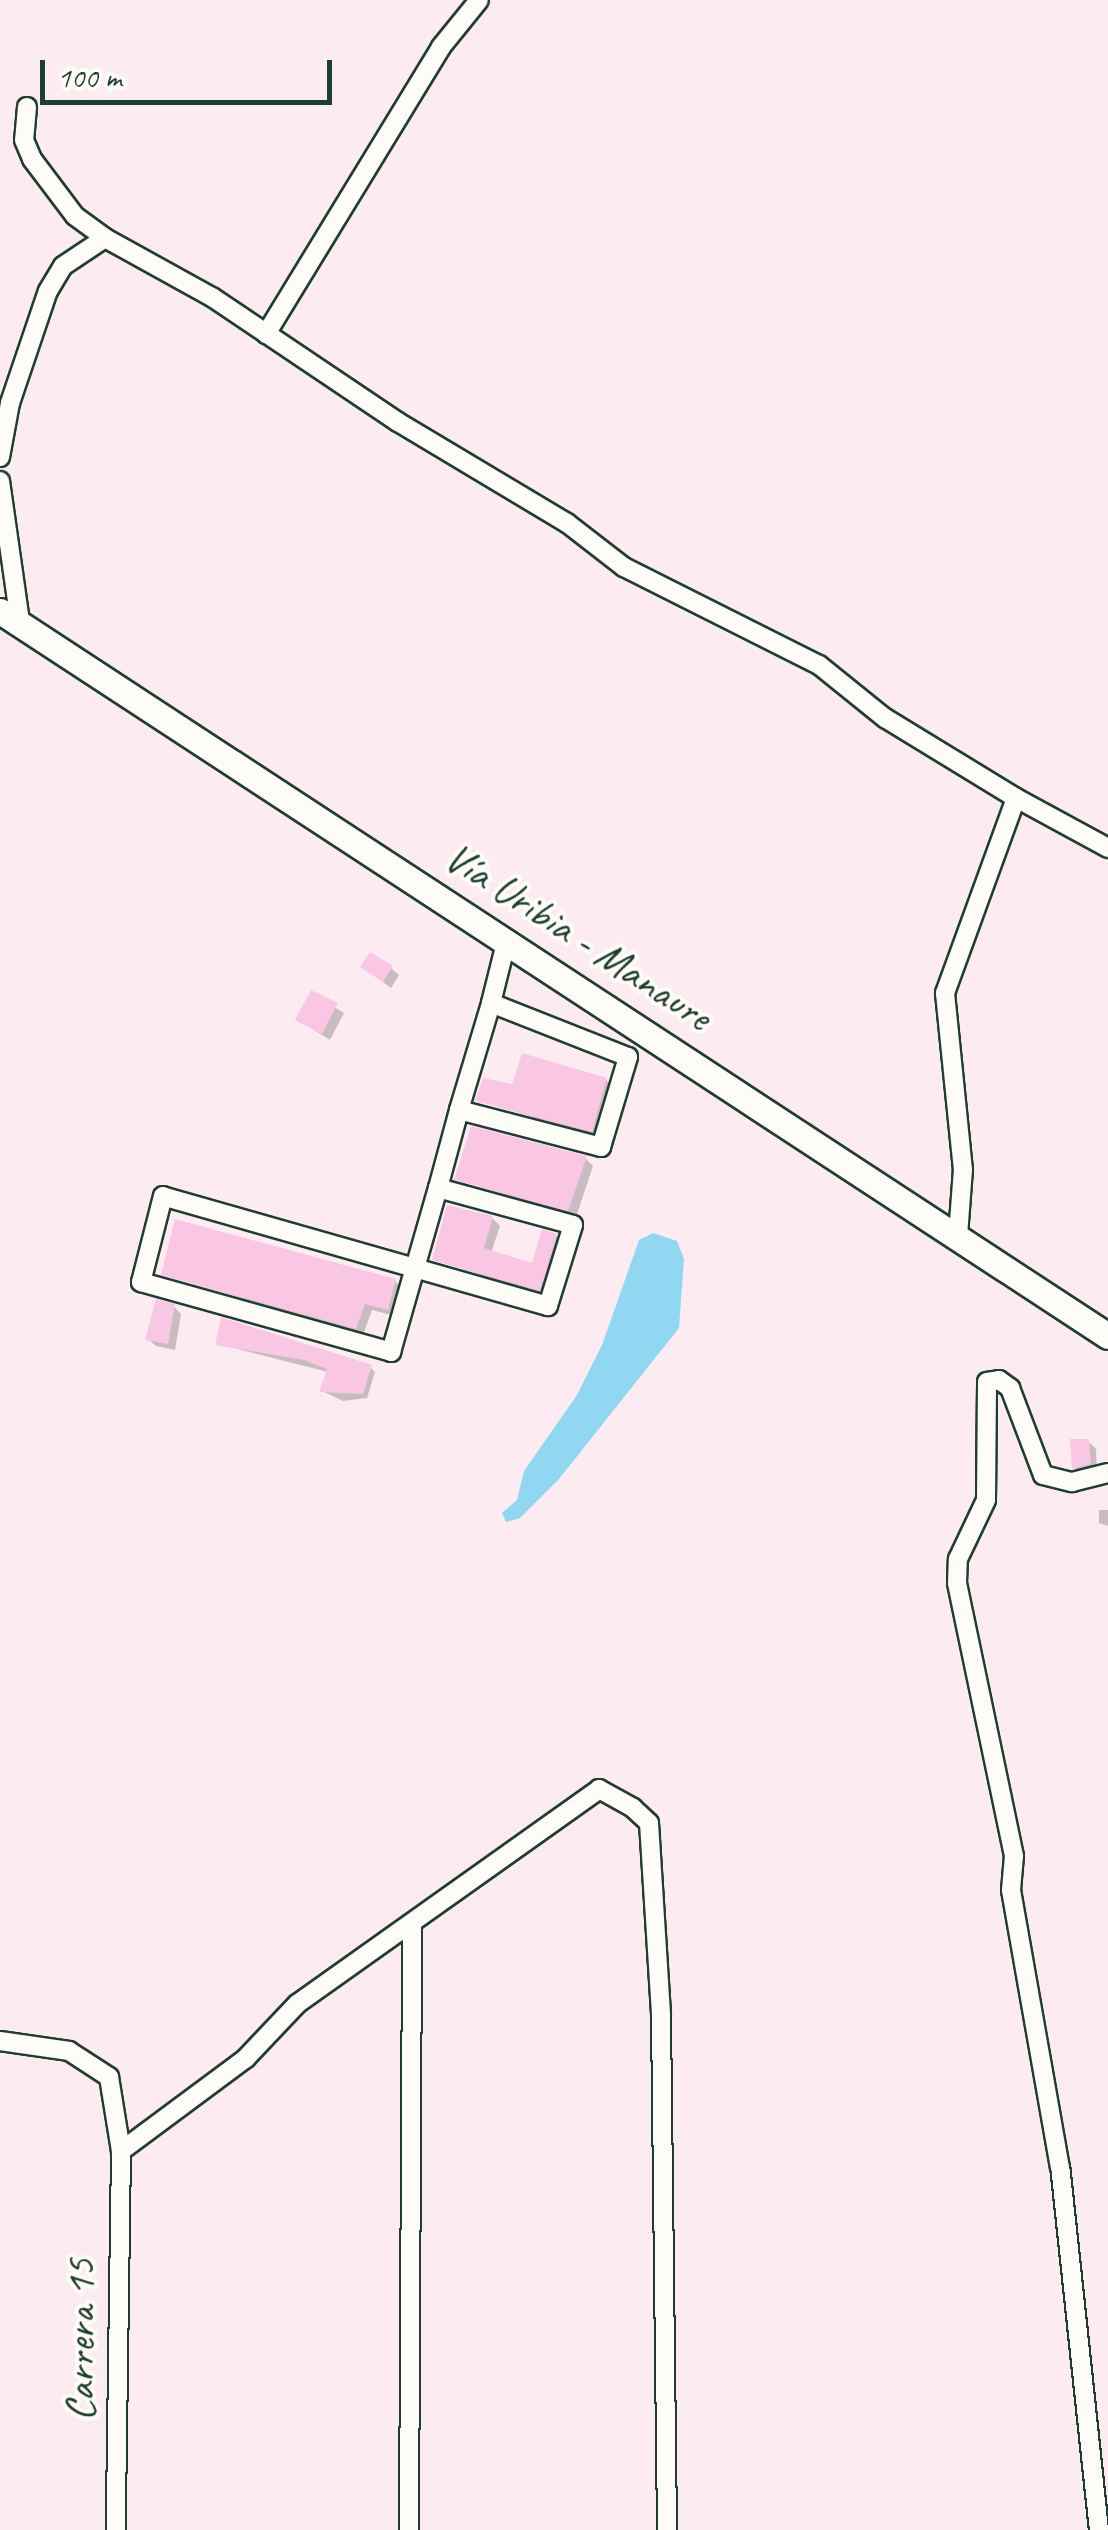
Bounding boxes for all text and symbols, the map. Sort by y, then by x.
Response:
scale bar [45,40,338,102]
text: 100 m [57,58,122,96]
street label: Vía Uribia - Manaure [436,832,720,1042]
street label: Carrera 15 [56,2259,106,2421]

